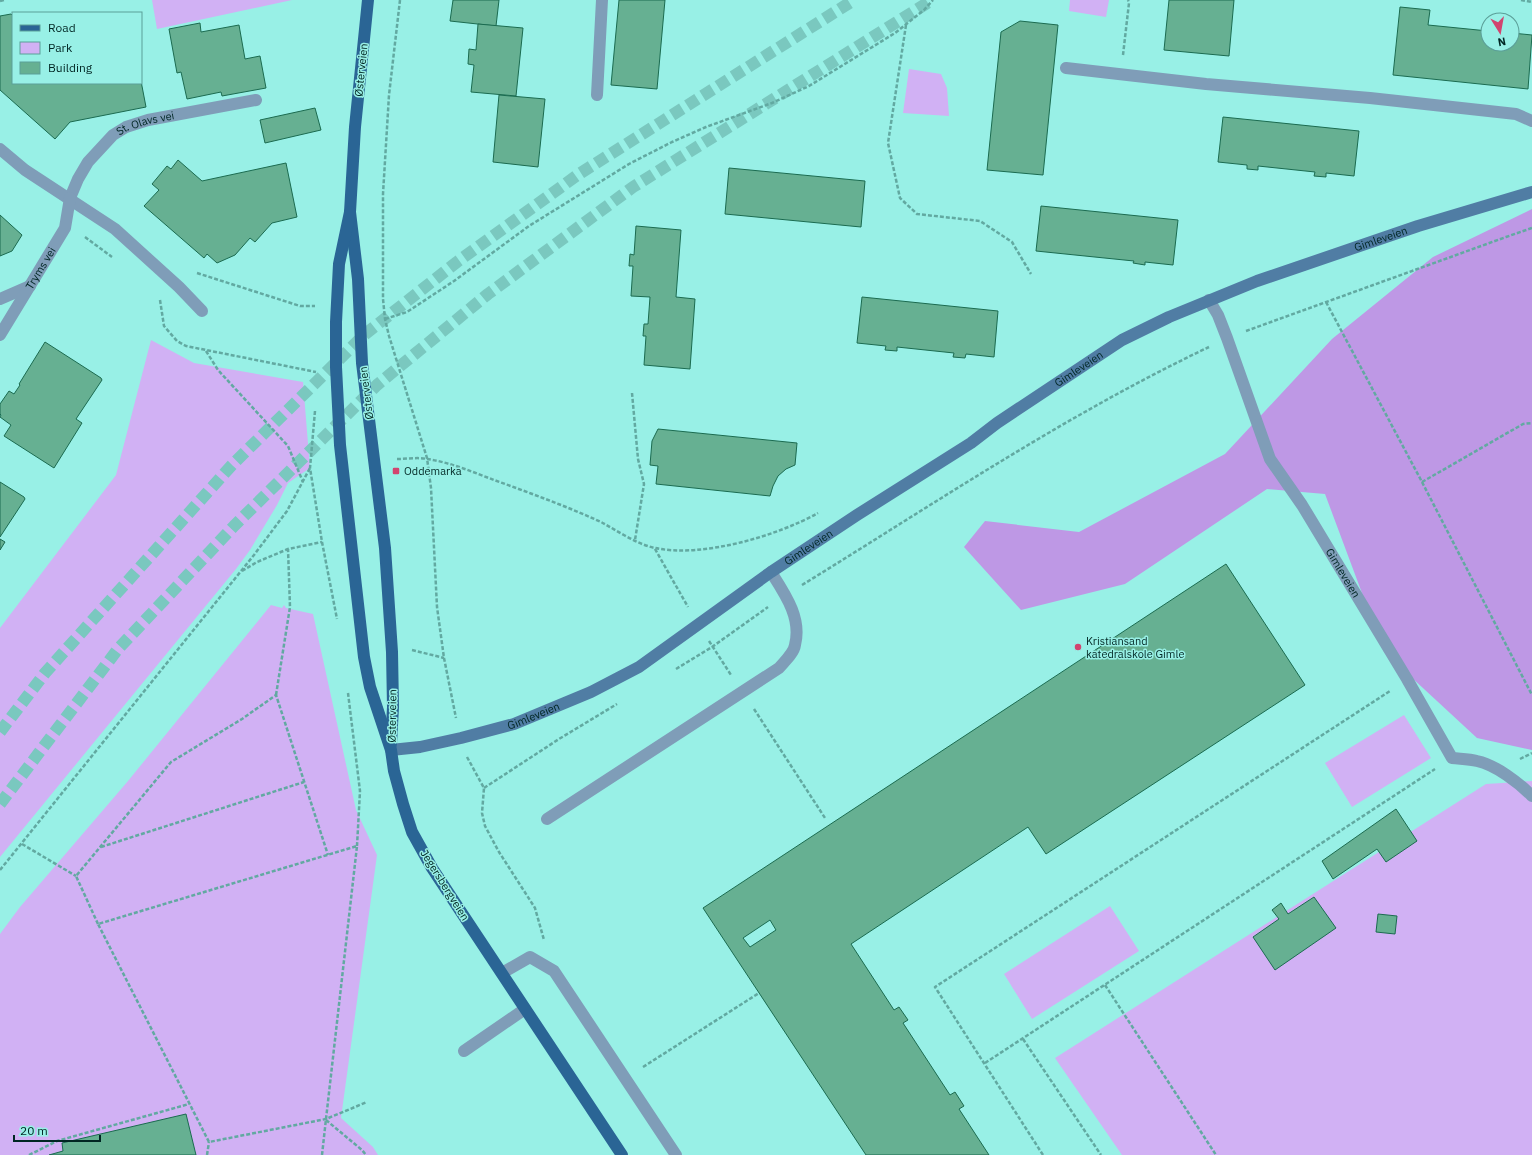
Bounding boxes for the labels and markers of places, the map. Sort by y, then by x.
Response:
place label: Oddemarka [404,464,462,478]
marker: Oddemarka [391,466,401,476]
place label: Kristiansand katedralskole Gimle [1086,634,1185,661]
marker: Kristiansand katedralskole Gimle [1073,642,1083,652]

